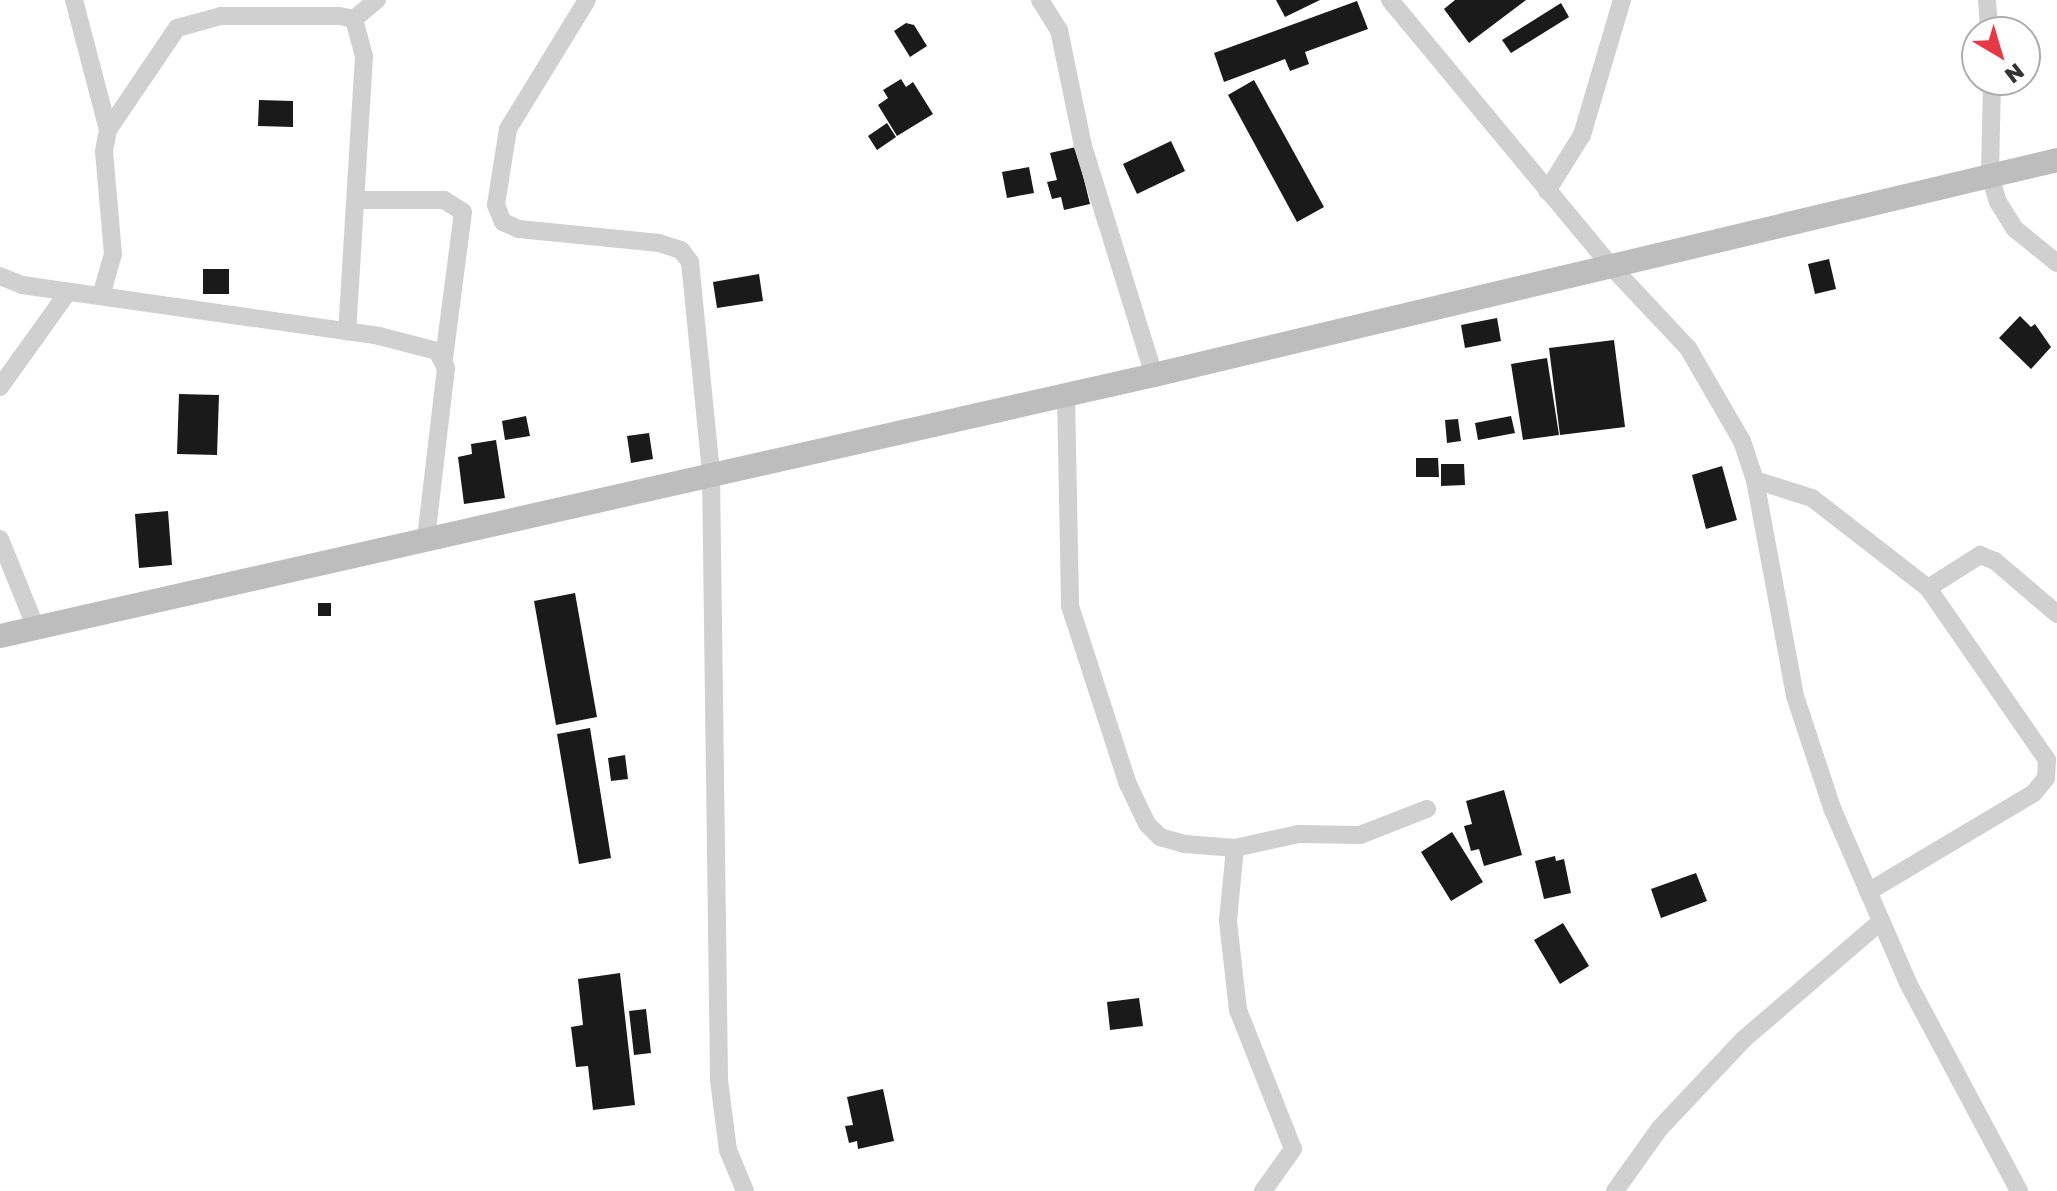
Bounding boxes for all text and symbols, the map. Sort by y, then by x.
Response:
north arrow [1961,16,2041,96]
text: N [2000,58,2030,90]

